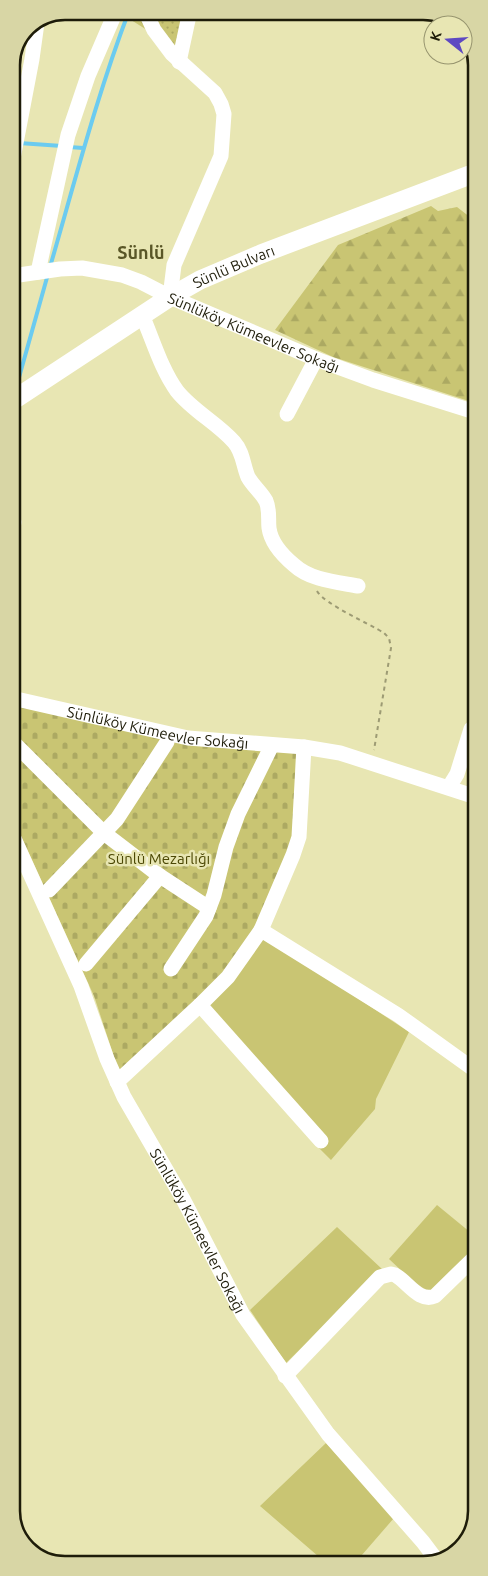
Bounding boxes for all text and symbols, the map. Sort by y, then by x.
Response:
north arrow [423,15,473,65]
text: K [427,29,445,43]
street label: Sünlü Bulvarı [189,241,277,291]
district label: Sünlü [117,242,165,262]
street label: Sünlüköy Kümeevler Sokağı [166,289,342,375]
street label: Sünlüköy Kümeevler Sokağı [66,702,249,751]
park label: Sünlü Mezarlığı [108,850,210,867]
street label: Sünlüköy Kümeevler Sokağı [147,1145,249,1316]

